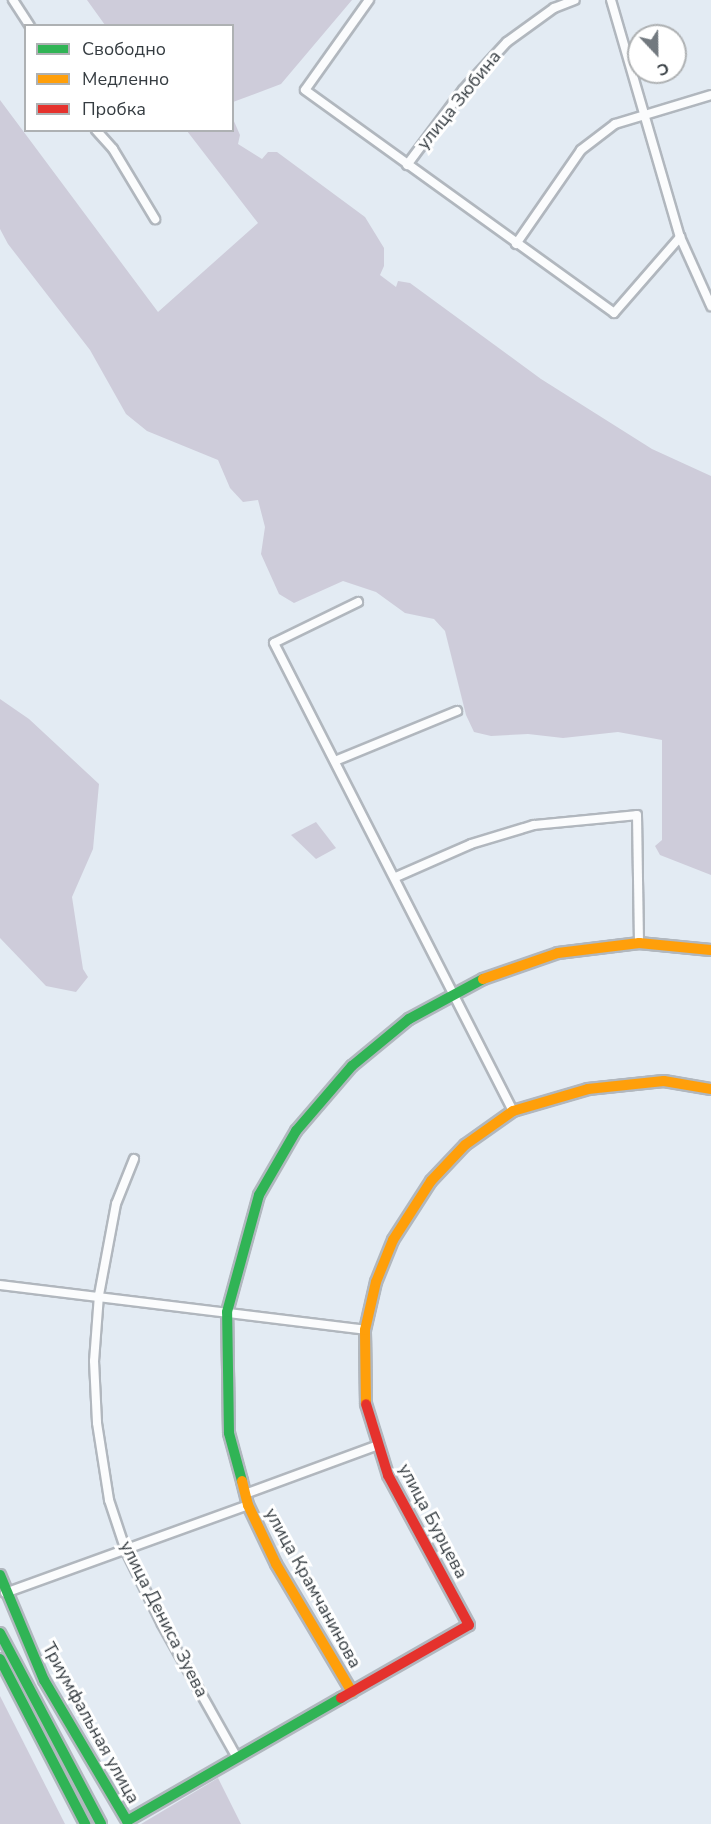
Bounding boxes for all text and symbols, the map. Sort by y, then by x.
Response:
legend [24,24,234,132]
north arrow [627,24,687,84]
text: Свободно [82,37,166,61]
street label: улица Зюбина [412,46,506,154]
text: С [654,57,672,81]
text: Медленно [82,67,169,91]
text: Пробка [82,97,146,121]
street label: улица Бурцева [394,1460,472,1582]
street label: улица Крамчанинова [260,1504,366,1672]
street label: улица Дениса Зуева [115,1537,213,1701]
street label: Триумфальная улица [38,1639,144,1807]

